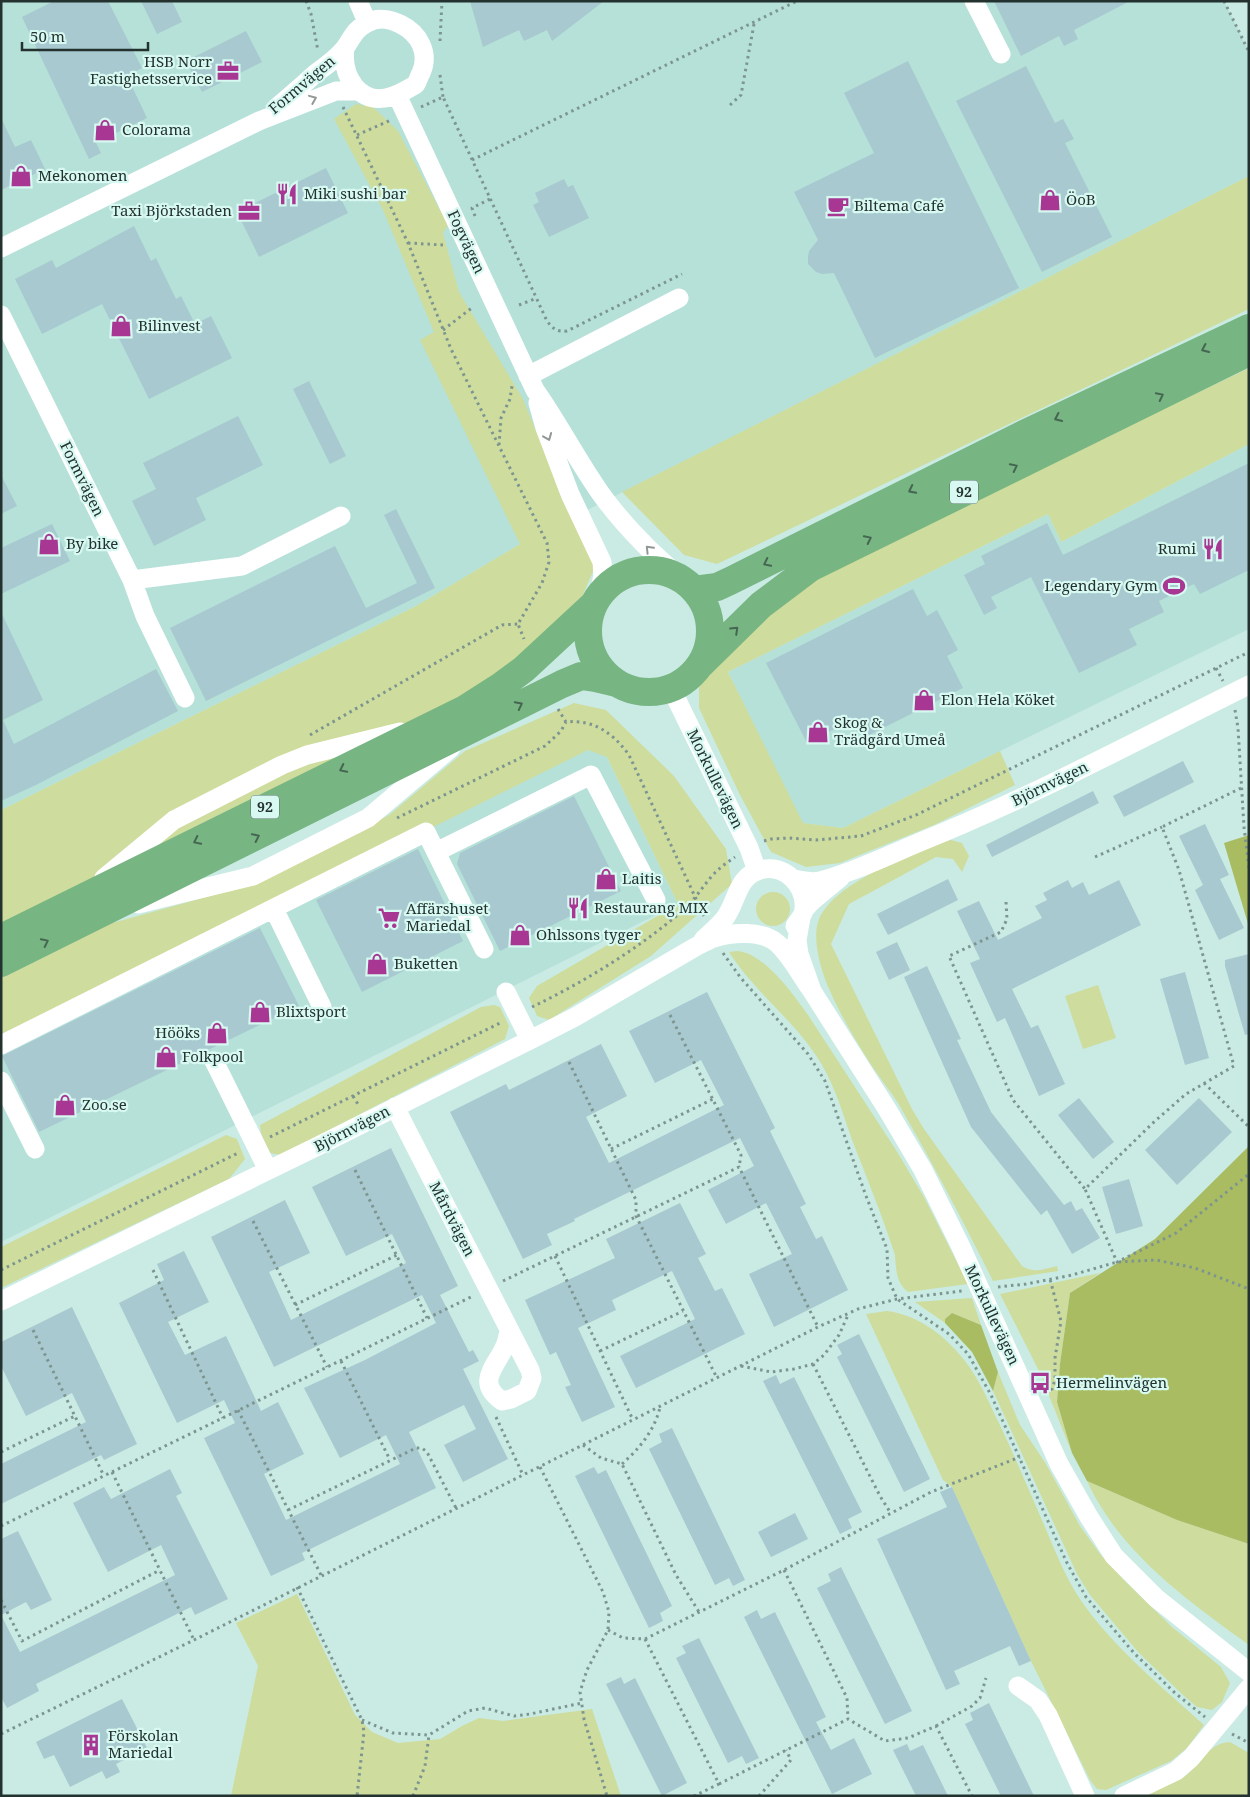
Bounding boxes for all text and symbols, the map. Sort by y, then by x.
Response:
scale bar [22,20,149,52]
text: 50 m [30,26,65,46]
street label: Formvägen [264,50,339,118]
place label: HSB Norr Fastighetsservice [90,51,212,88]
office icon: HSB Norr Fastighetsservice [215,58,241,84]
one-way arrow [309,95,317,105]
shop icon: Colorama [92,117,118,143]
place label: Colorama [122,119,191,139]
shop icon: Mekonomen [8,163,34,189]
place label: Mekonomen [38,165,128,185]
restaurant icon: Miki sushi bar [274,181,300,207]
place label: Miki sushi bar [304,183,406,203]
shop icon: ÖoB [1037,187,1063,213]
place label: ÖoB [1066,189,1096,209]
cafe icon: Biltema Café [825,193,851,219]
place label: Biltema Café [854,195,944,215]
office icon: Taxi Björkstaden [236,198,262,224]
place label: Taxi Björkstaden [111,200,232,220]
street label: Fogvägen [443,207,490,277]
shop icon: Bilinvest [108,313,134,339]
place label: Bilinvest [138,315,201,335]
one-way arrow [1201,343,1210,353]
one-way arrow [1154,392,1163,402]
one-way arrow [1054,412,1063,423]
one-way arrow [542,432,552,441]
street label: Formvägen [56,438,110,520]
one-way arrow [1009,463,1018,473]
road number: 92 [950,481,978,504]
one-way arrow [908,484,917,494]
shop icon: By bike [36,531,62,557]
place label: By bike [66,533,118,553]
one-way arrow [863,535,872,545]
restaurant icon: Rumi [1200,536,1226,562]
place label: Rumi [1158,538,1196,558]
one-way arrow [646,546,655,555]
one-way arrow [763,557,772,567]
sports icon: Legendary Gym [1161,573,1187,599]
place label: Legendary Gym [1044,575,1158,595]
one-way arrow [729,627,738,636]
shop icon: Elon Hela Köket [911,687,937,713]
place label: Elon Hela Köket [941,689,1055,709]
one-way arrow [514,701,523,711]
place label: Skog & Trädgård Umeå [834,712,946,749]
shop icon: Skog & Trädgård Umeå [805,719,831,745]
street label: Morkullevägen [683,725,749,832]
street label: Björnvägen [1008,756,1091,810]
one-way arrow [339,763,348,773]
road number: 92 [251,796,279,819]
one-way arrow [251,833,260,843]
one-way arrow [193,835,202,845]
shop icon: Laitis [593,866,619,892]
place label: Laitis [622,868,662,888]
restaurant icon: Restaurang MIX [565,895,591,921]
place label: Restaurang MIX [594,897,708,917]
place label: Affärshuset Mariedal [406,898,489,935]
supermarket icon: Affärshuset Mariedal [376,905,402,931]
shop icon: Ohlssons tyger [507,922,533,948]
place label: Ohlssons tyger [536,924,641,944]
one-way arrow [40,938,49,948]
shop icon: Buketten [364,951,390,977]
place label: Buketten [394,953,458,973]
shop icon: Blixtsport [247,999,273,1025]
place label: Blixtsport [276,1001,346,1021]
shop icon: Hööks [204,1020,230,1046]
place label: Hööks [155,1022,200,1042]
shop icon: Folkpool [153,1044,179,1070]
place label: Folkpool [182,1046,244,1066]
shop icon: Zoo.se [52,1092,78,1118]
place label: Zoo.se [82,1094,127,1114]
street label: Björnvägen [310,1100,393,1156]
street label: Mårdvägen [425,1178,480,1260]
street label: Morkullevägen [961,1261,1025,1368]
bus stop icon: Hermelinvägen [1027,1370,1053,1396]
place label: Hermelinvägen [1056,1372,1168,1392]
place label: Förskolan Mariedal [108,1725,179,1762]
building icon: Förskolan Mariedal [78,1732,104,1758]

